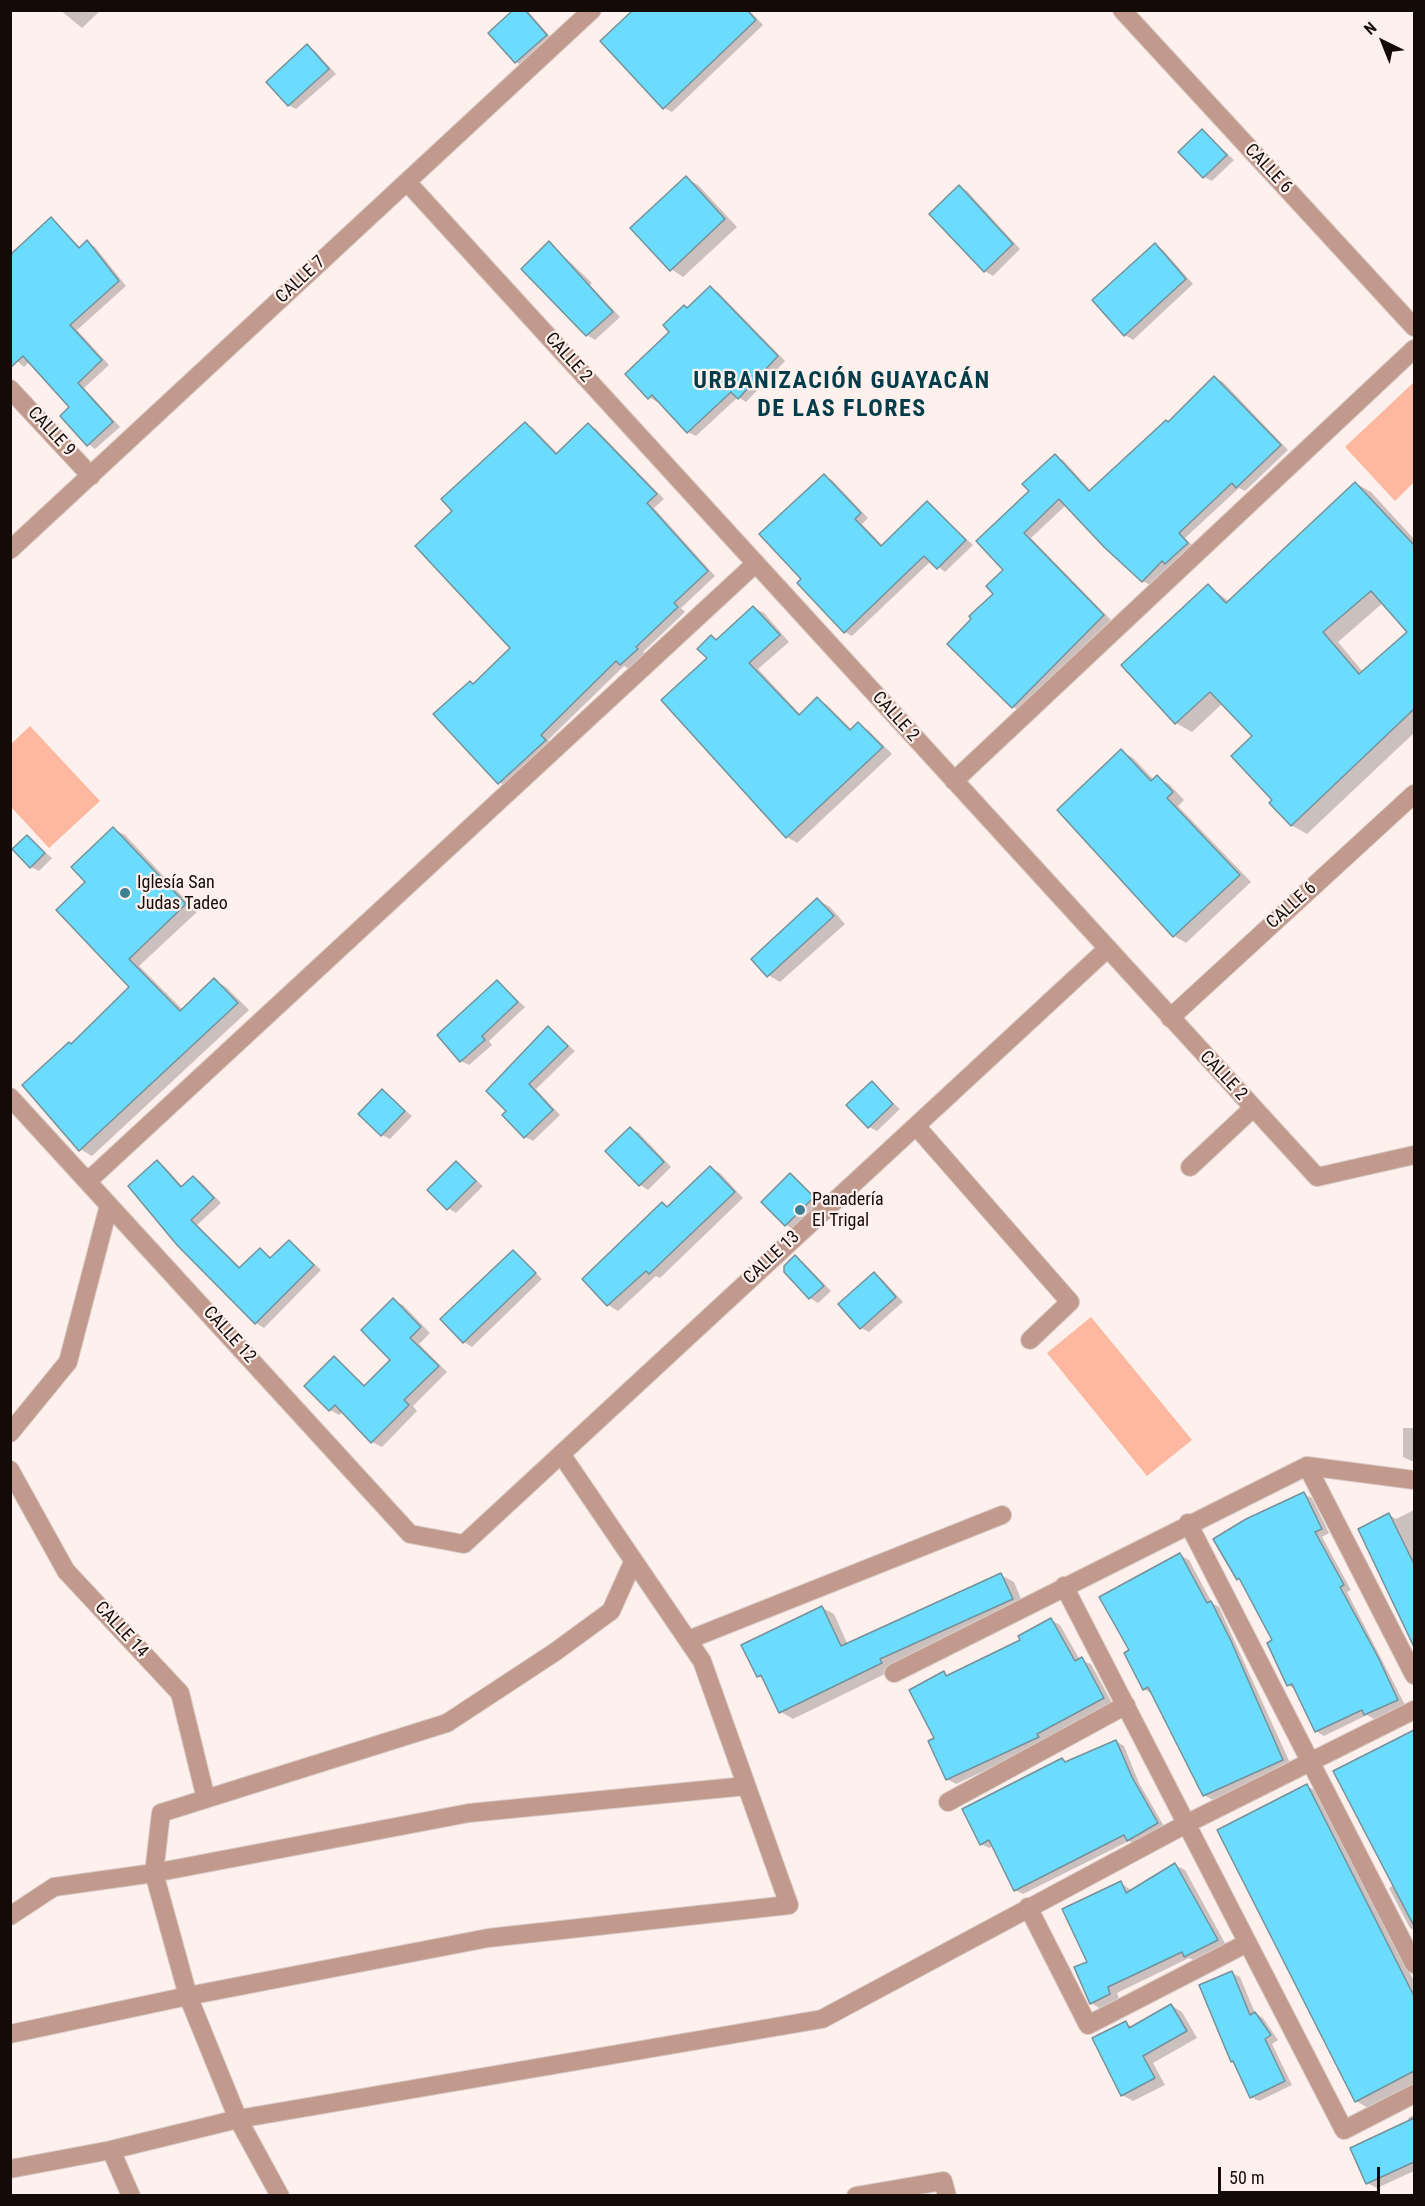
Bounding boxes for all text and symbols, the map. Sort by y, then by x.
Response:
north arrow [1353,12,1413,72]
text: N [1360,18,1380,39]
street label: CALLE 6 [1240,140,1296,198]
street label: CALLE 7 [272,252,330,308]
street label: CALLE 2 [540,329,596,387]
district label: URBANIZACIÓN GUAYACÁN DE LAS FLORES [693,368,991,424]
street label: CALLE 9 [23,403,79,461]
street label: CALLE 2 [867,688,923,746]
place label: Iglesía San Judas Tadeo [137,872,228,914]
street label: CALLE 6 [1263,878,1321,934]
marker: Iglesía San Judas Tadeo [118,886,132,900]
street label: CALLE 2 [1195,1047,1251,1105]
place label: Panadería El Trigal [812,1189,884,1232]
marker: Panadería El Trigal [793,1203,807,1217]
street label: CALLE 13 [740,1227,804,1289]
street label: CALLE 12 [198,1302,260,1368]
street label: CALLE 14 [90,1598,152,1662]
scale bar [1221,2155,1383,2193]
text: 50 m [1229,2167,1264,2188]

